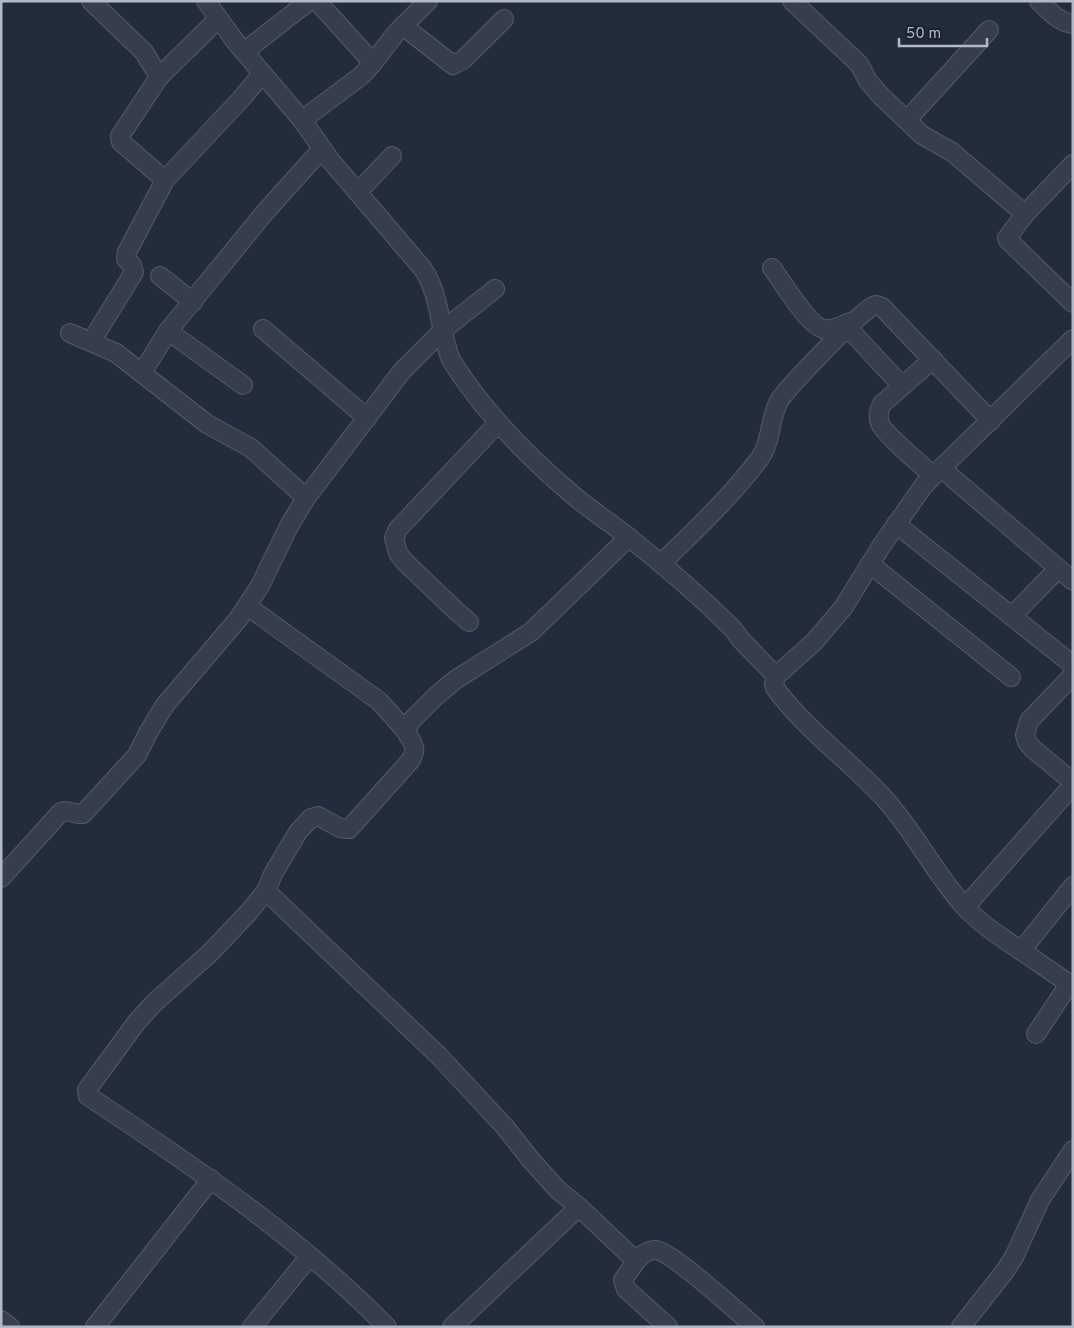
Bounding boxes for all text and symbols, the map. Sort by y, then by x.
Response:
scale bar [899,15,986,47]
text: 50 m [906,25,941,44]

